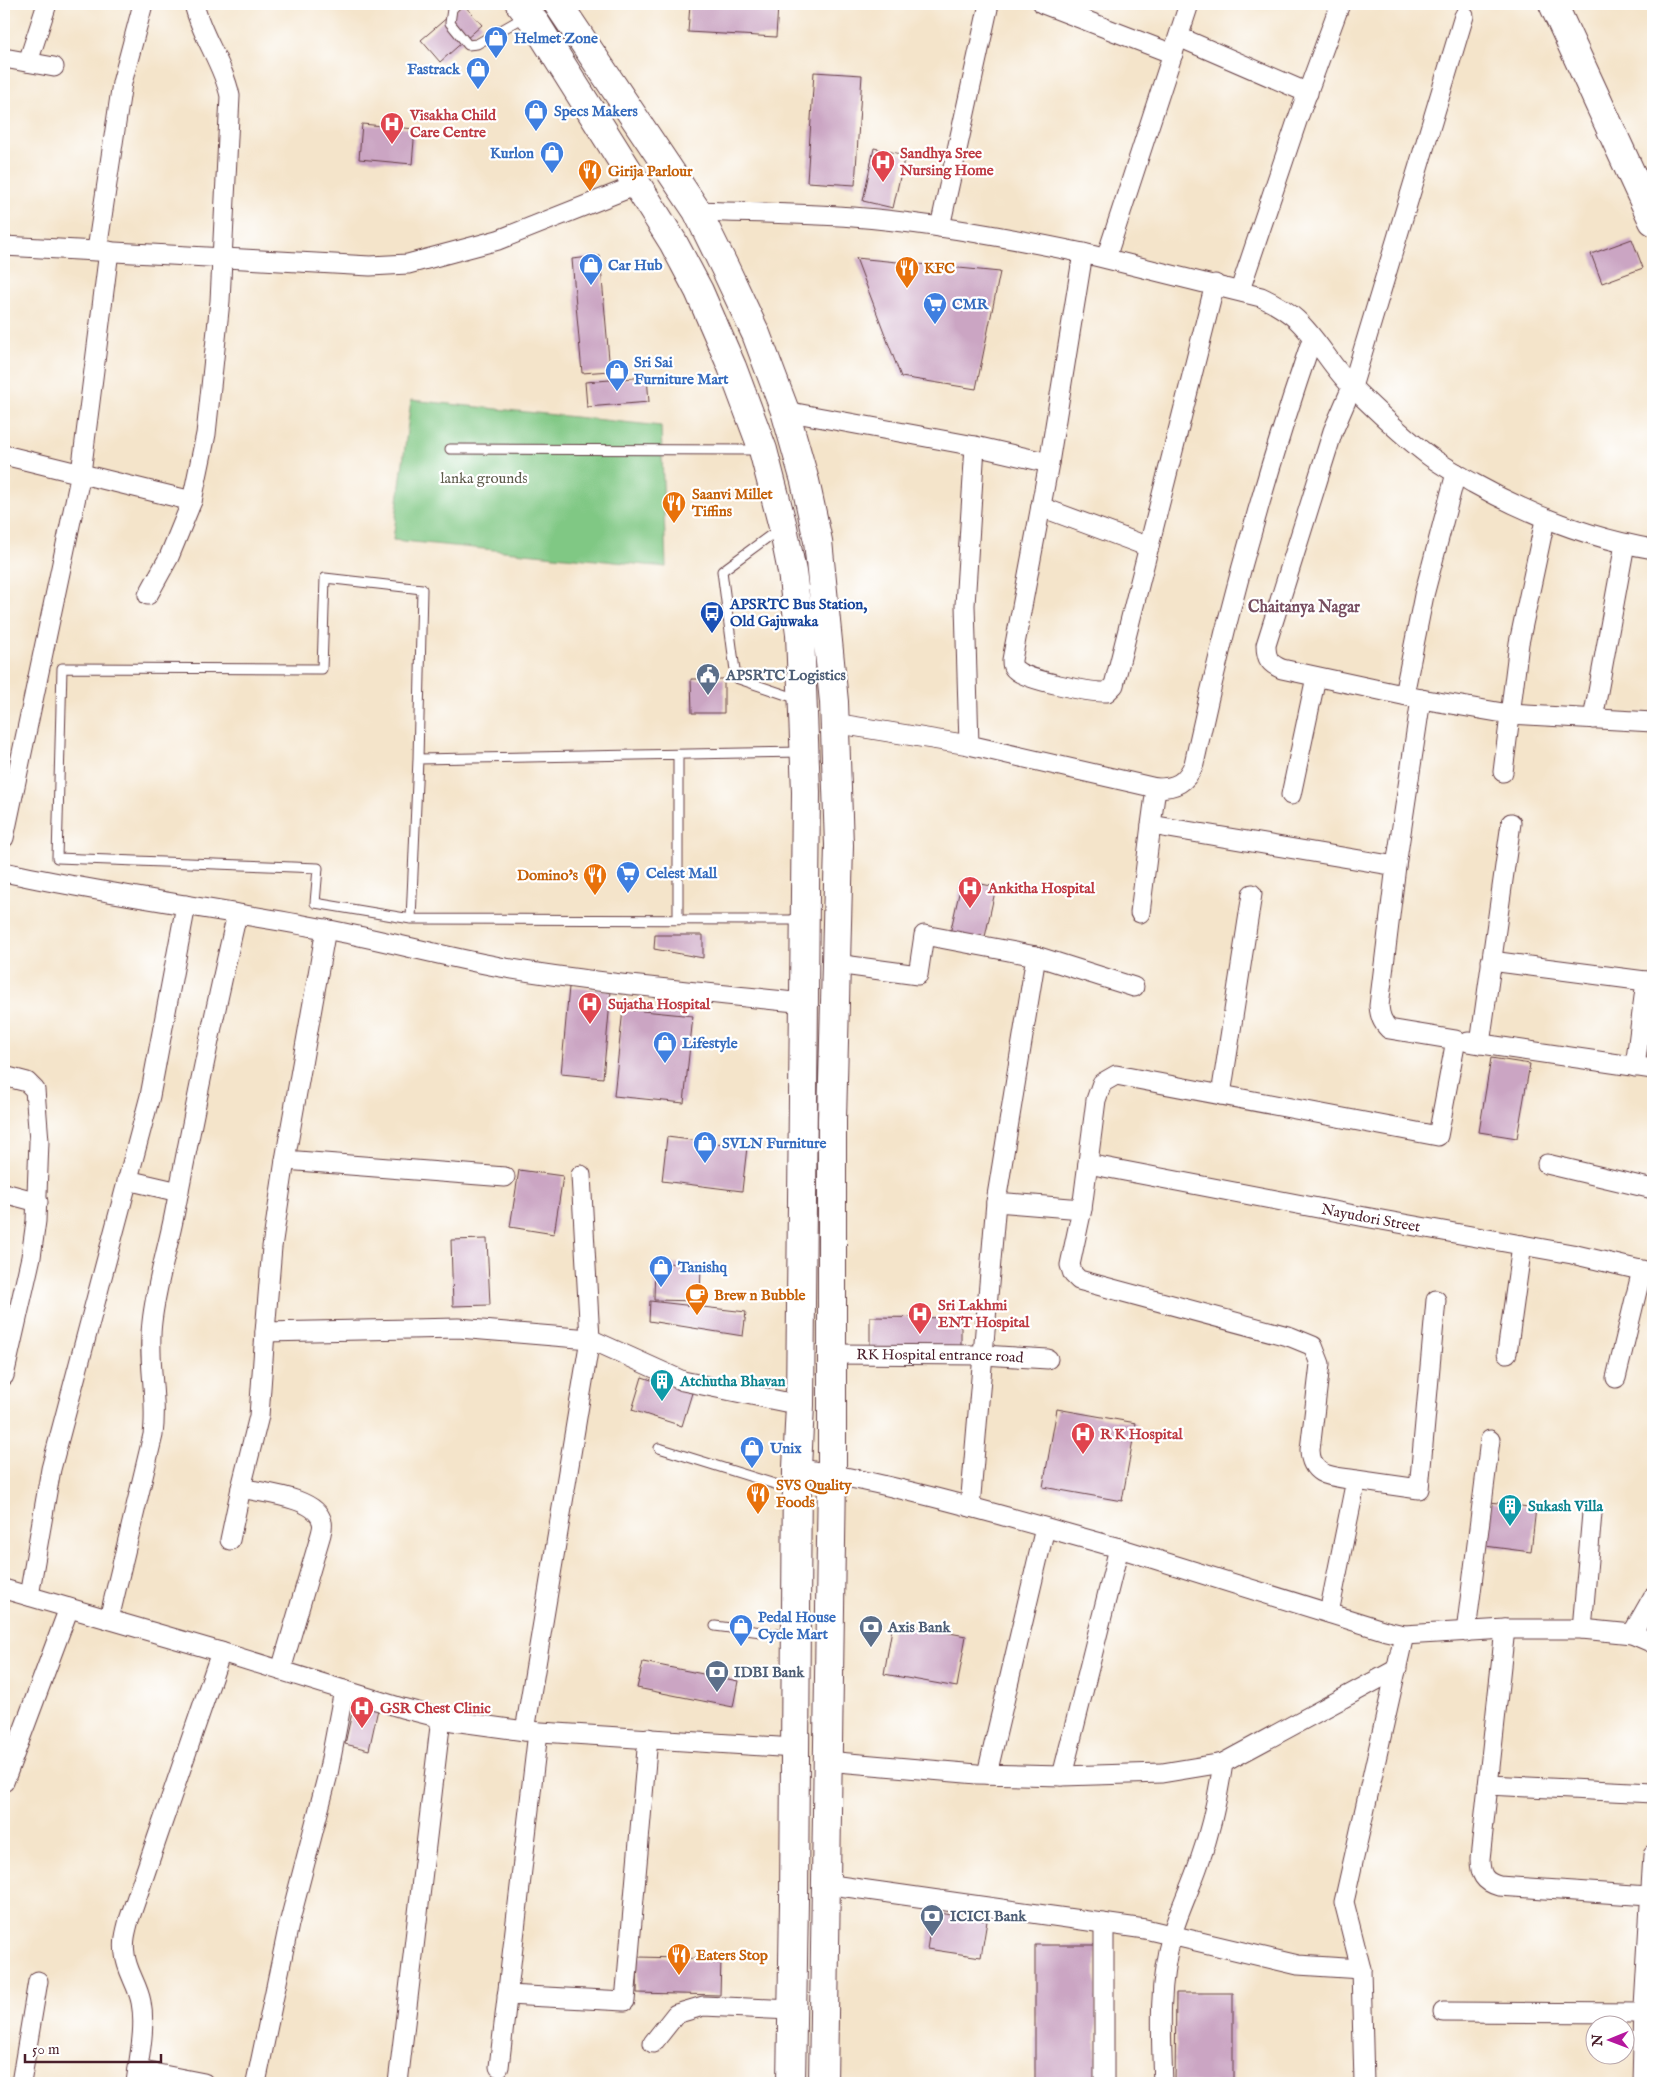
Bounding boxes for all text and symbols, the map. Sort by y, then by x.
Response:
shop icon: Helmet Zone [483,25,509,59]
place label: Helmet Zone [514,29,598,48]
shop icon: Fastrack [465,56,491,90]
place label: Fastrack [407,60,461,79]
shop icon: Specs Makers [523,98,549,132]
place label: Specs Makers [554,102,639,121]
place label: Visakha Child Care Centre [409,106,497,142]
hospital icon: Visakha Child Care Centre [379,111,405,145]
shop icon: Kurlon [539,140,565,174]
place label: Kurlon [490,144,534,163]
place label: Sandhya Sree Nursing Home [899,144,994,180]
hospital icon: Sandhya Sree Nursing Home [870,149,896,183]
restaurant icon: Girija Parlour [577,158,603,192]
place label: Girija Parlour [608,162,693,181]
shop icon: Car Hub [578,252,604,286]
restaurant icon: KFC [894,255,920,289]
place label: Car Hub [608,256,662,275]
place label: KFC [924,259,955,278]
supermarket icon: CMR [922,291,948,325]
place label: CMR [952,295,990,314]
place label: Sri Sai Furniture Mart [634,353,729,389]
shop icon: Sri Sai Furniture Mart [604,358,630,392]
park label: lanka grounds [440,469,528,488]
place label: Saanvi Millet Tiffins [691,485,774,521]
restaurant icon: Saanvi Millet Tiffins [661,490,687,524]
place label: APSRTC Bus Station, Old Gajuwaka [729,595,867,631]
district label: Chaitanya Nagar [1248,598,1360,618]
bus stop icon: APSRTC Bus Station, Old Gajuwaka [699,600,725,634]
public building icon: APSRTC Logistics [695,662,721,696]
place label: APSRTC Logistics [725,666,846,685]
supermarket icon: Celest Mall [615,860,641,894]
restaurant icon: Domino's [582,862,608,896]
place label: Celest Mall [646,864,718,883]
place label: Domino's [517,866,579,885]
hospital icon: Ankitha Hospital [957,875,983,909]
place label: Ankitha Hospital [987,879,1096,898]
hospital icon: Sujatha Hospital [577,991,603,1025]
place label: Sujatha Hospital [608,995,711,1014]
shop icon: Lifestyle [652,1030,678,1064]
place label: Lifestyle [682,1034,738,1053]
shop icon: SVLN Furniture [692,1130,718,1164]
place label: SVLN Furniture [722,1134,826,1153]
street label: Nayudori Street [1320,1200,1422,1237]
shop icon: Tanishq [648,1254,674,1288]
place label: Tanishq [677,1258,727,1277]
cafe icon: Brew n Bubble [684,1282,710,1316]
place label: Brew n Bubble [714,1286,805,1305]
place label: Sri Lakhmi ENT Hospital [938,1296,1030,1332]
hospital icon: Sri Lakhmi ENT Hospital [907,1301,933,1335]
street label: RK Hospital entrance road [856,1345,1025,1368]
building icon: Atchutha Bhavan [649,1368,675,1402]
place label: Atchutha Bhavan [679,1372,786,1391]
hospital icon: R K Hospital [1070,1421,1096,1455]
place label: R K Hospital [1100,1425,1183,1444]
shop icon: Unix [739,1435,765,1469]
place label: Unix [769,1439,802,1458]
place label: SVS Quality Foods [776,1476,852,1512]
restaurant icon: SVS Quality Foods [745,1481,771,1515]
building icon: Sukash Villa [1497,1493,1523,1527]
place label: Sukash Villa [1528,1497,1604,1516]
place label: Pedal House Cycle Mart [758,1608,836,1644]
shop icon: Pedal House Cycle Mart [728,1613,754,1647]
bank icon: Axis Bank [858,1614,884,1648]
place label: Axis Bank [887,1618,951,1637]
bank icon: IDBI Bank [704,1659,730,1693]
place label: IDBI Bank [734,1663,805,1682]
hospital icon: GSR Chest Clinic [349,1695,375,1729]
place label: GSR Chest Clinic [380,1699,491,1718]
bank icon: ICICI Bank [919,1903,945,1937]
place label: ICICI Bank [950,1907,1027,1926]
restaurant icon: Eaters Stop [666,1942,692,1976]
place label: Eaters Stop [696,1946,768,1965]
north arrow [1584,2014,1634,2064]
scale bar [25,2032,161,2064]
text: N [1589,2034,1607,2047]
text: 50 m [32,2040,60,2059]

